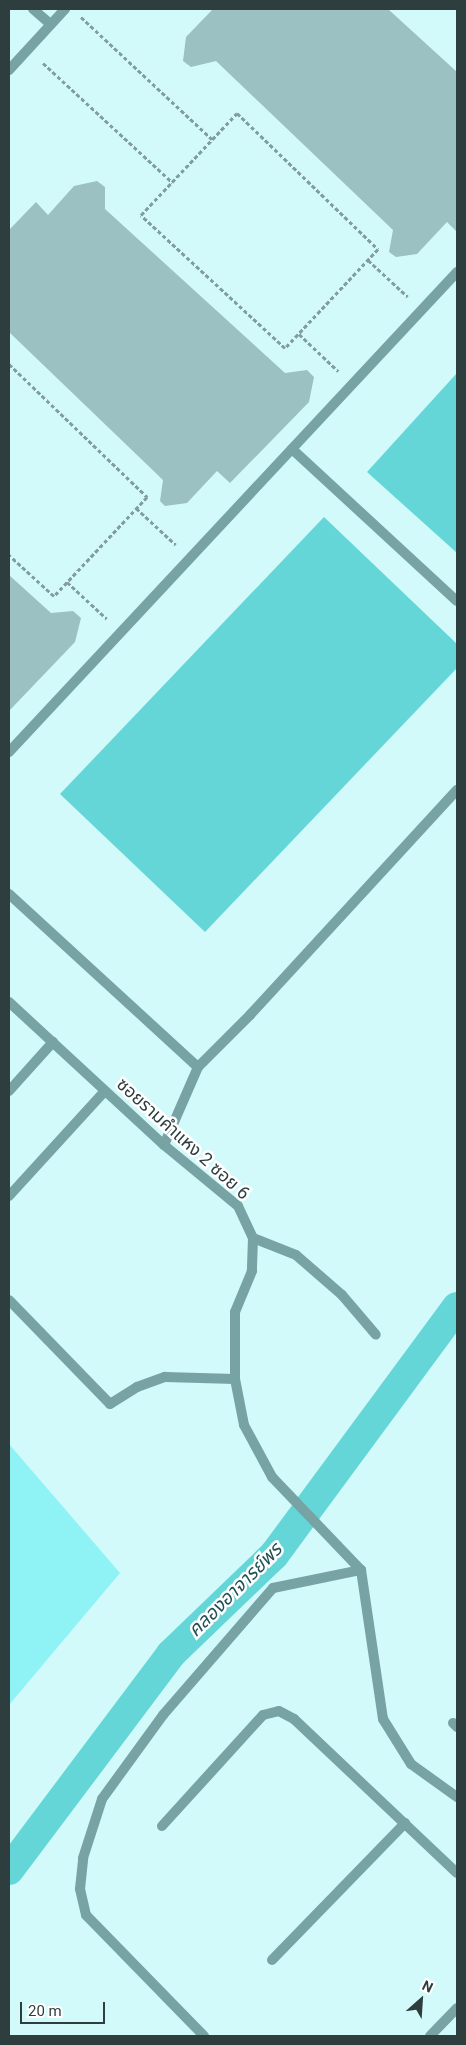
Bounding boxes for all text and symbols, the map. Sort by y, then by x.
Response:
street label: ซอยรามคำแหง 2 ซอย 6 [112,1074,254,1204]
water label: คลองอาจารย์พร [183,1538,287,1642]
north arrow [396,1975,446,2025]
text: N [420,1977,436,1996]
scale bar [22,1992,108,2024]
text: 20 m [28,2002,62,2020]

